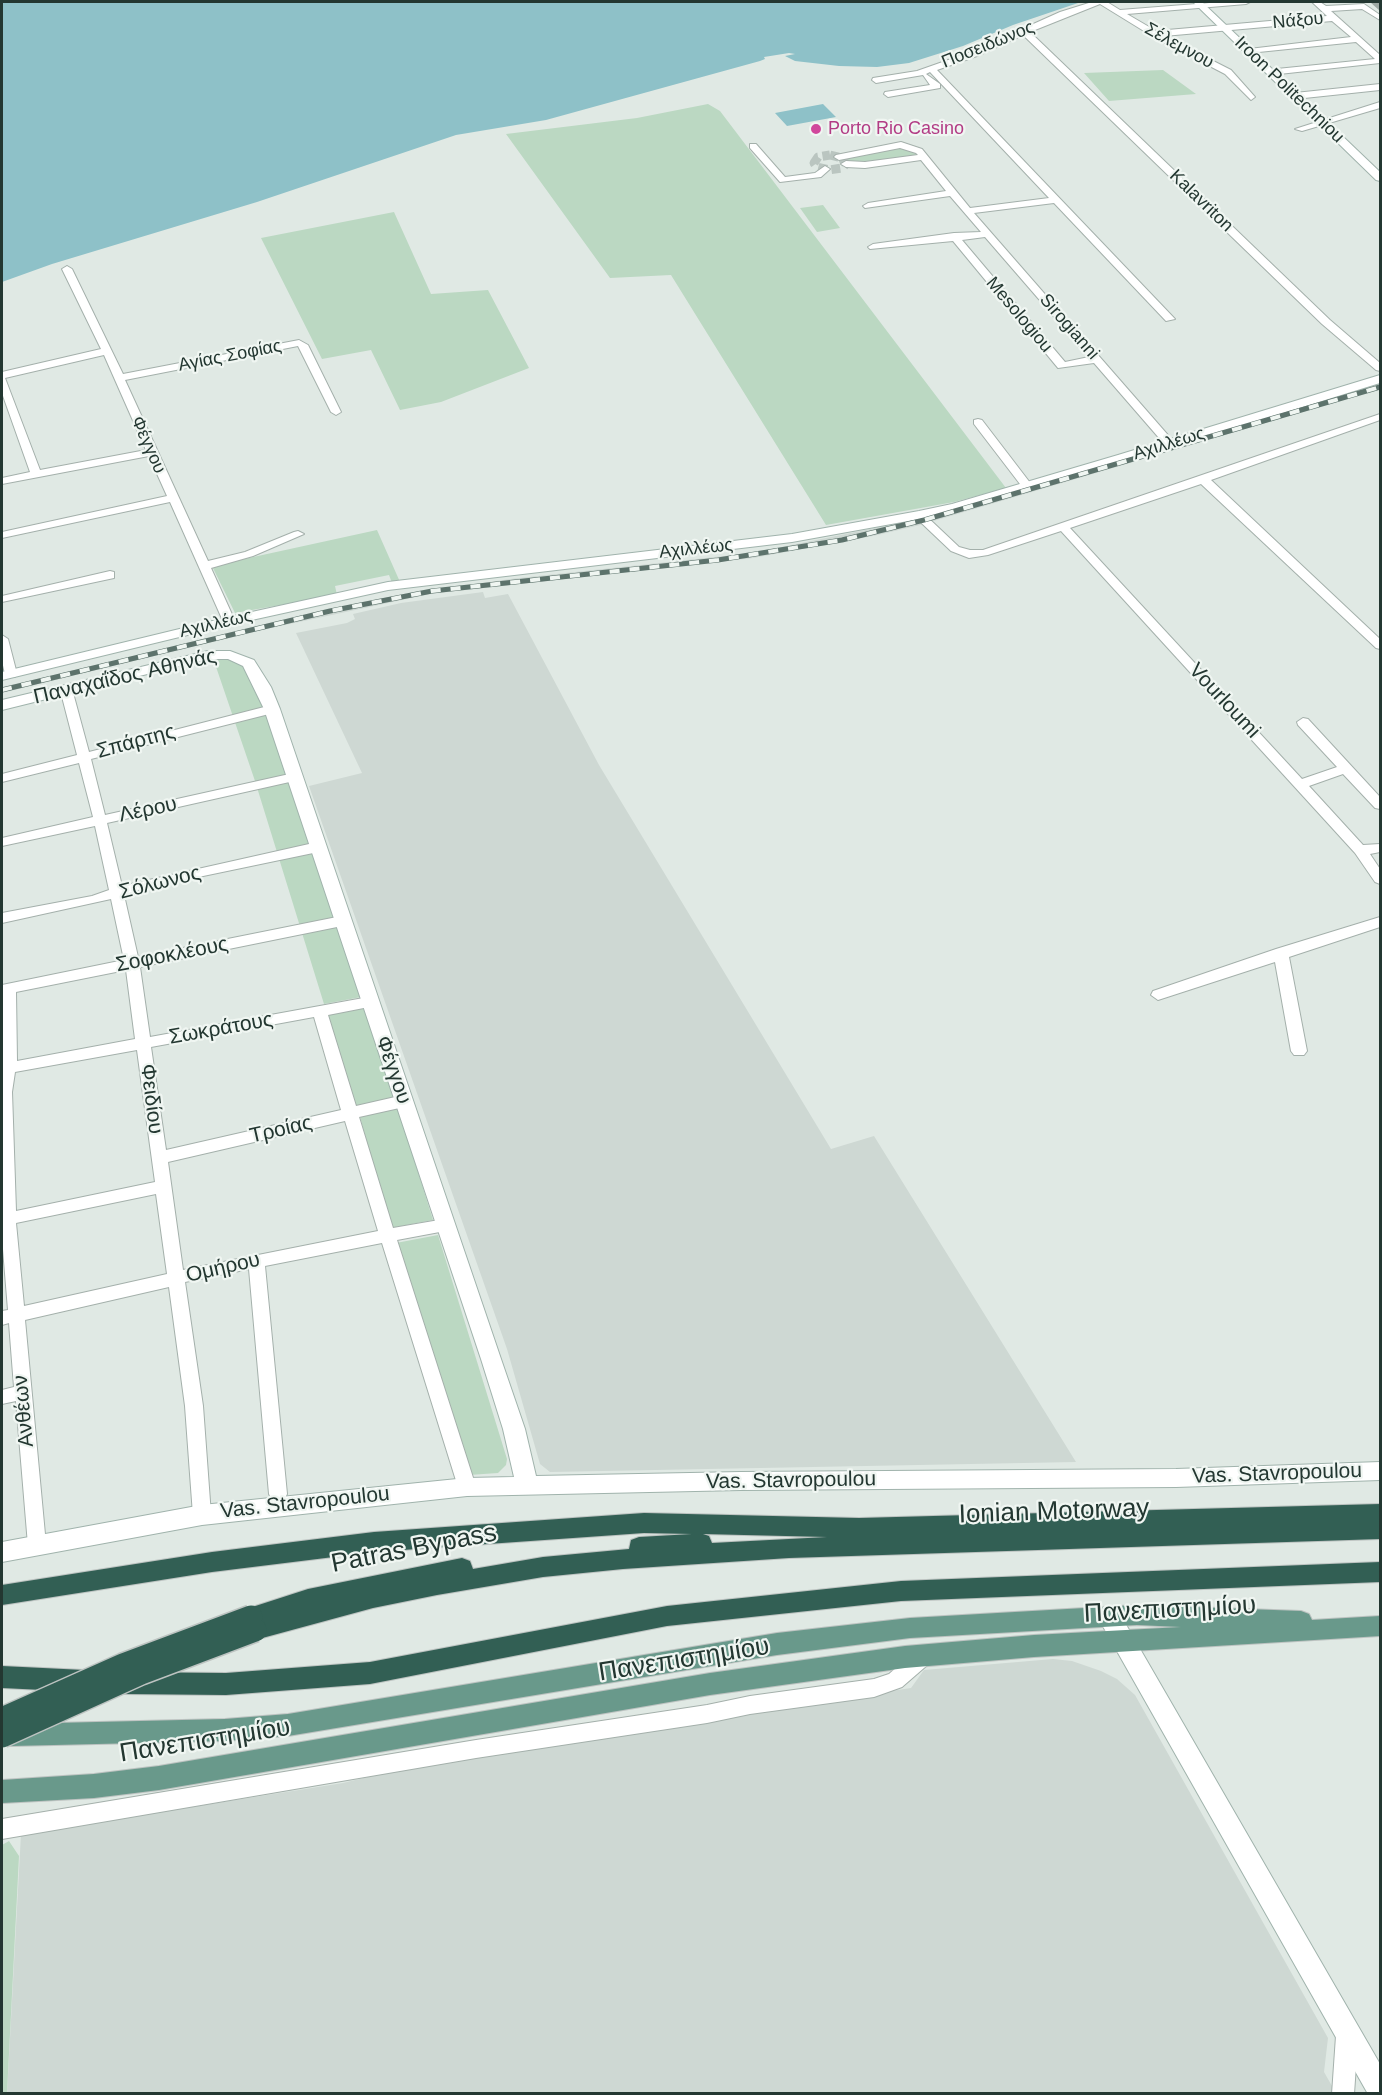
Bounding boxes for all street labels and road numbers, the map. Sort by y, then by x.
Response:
street label: Νάξου [1272,8,1324,34]
street label: Ποσειδώνος [939,17,1037,73]
street label: Σέλεμνου [1141,18,1217,74]
street label: Iroon Politechniou [1230,32,1348,148]
street label: Kalavriton [1165,165,1237,237]
street label: Mesologiou [981,273,1057,357]
street label: Sirogianni [1035,290,1103,364]
street label: Αγίας Σοφίας [177,335,283,377]
street label: Φέγγου [126,413,170,477]
street label: Αχιλλέως [1131,423,1207,465]
street label: Αχιλλέως [658,534,734,564]
street label: Αχιλλέως [178,605,254,643]
street label: Παναχαΐδος Αθηνάς [31,644,219,710]
street label: Vourloumi [1183,658,1265,744]
street label: Σπάρτης [94,719,178,765]
street label: Λέρου [117,792,179,828]
street label: Σόλωνος [117,861,203,905]
street label: Σοφοκλέους [114,932,230,978]
street label: Σωκράτους [167,1007,275,1051]
street label: Φέγγου [370,1033,416,1107]
street label: Φειδίου [134,1063,168,1135]
street label: Τροίας [247,1111,315,1149]
street label: Ομήρου [184,1247,262,1289]
street label: Ανθέων [8,1374,40,1448]
street label: Vas. Stavropoulou [1192,1458,1362,1490]
street label: Vas. Stavropoulou [706,1467,876,1495]
street label: Vas. Stavropoulou [219,1482,391,1524]
street label: Ionian Motorway [958,1493,1150,1531]
street label: Patras Bypass [329,1518,499,1580]
street label: Πανεπιστημίου [1083,1590,1257,1630]
street label: Πανεπιστημίου [596,1631,772,1689]
street label: Πανεπιστημίου [117,1712,293,1770]

